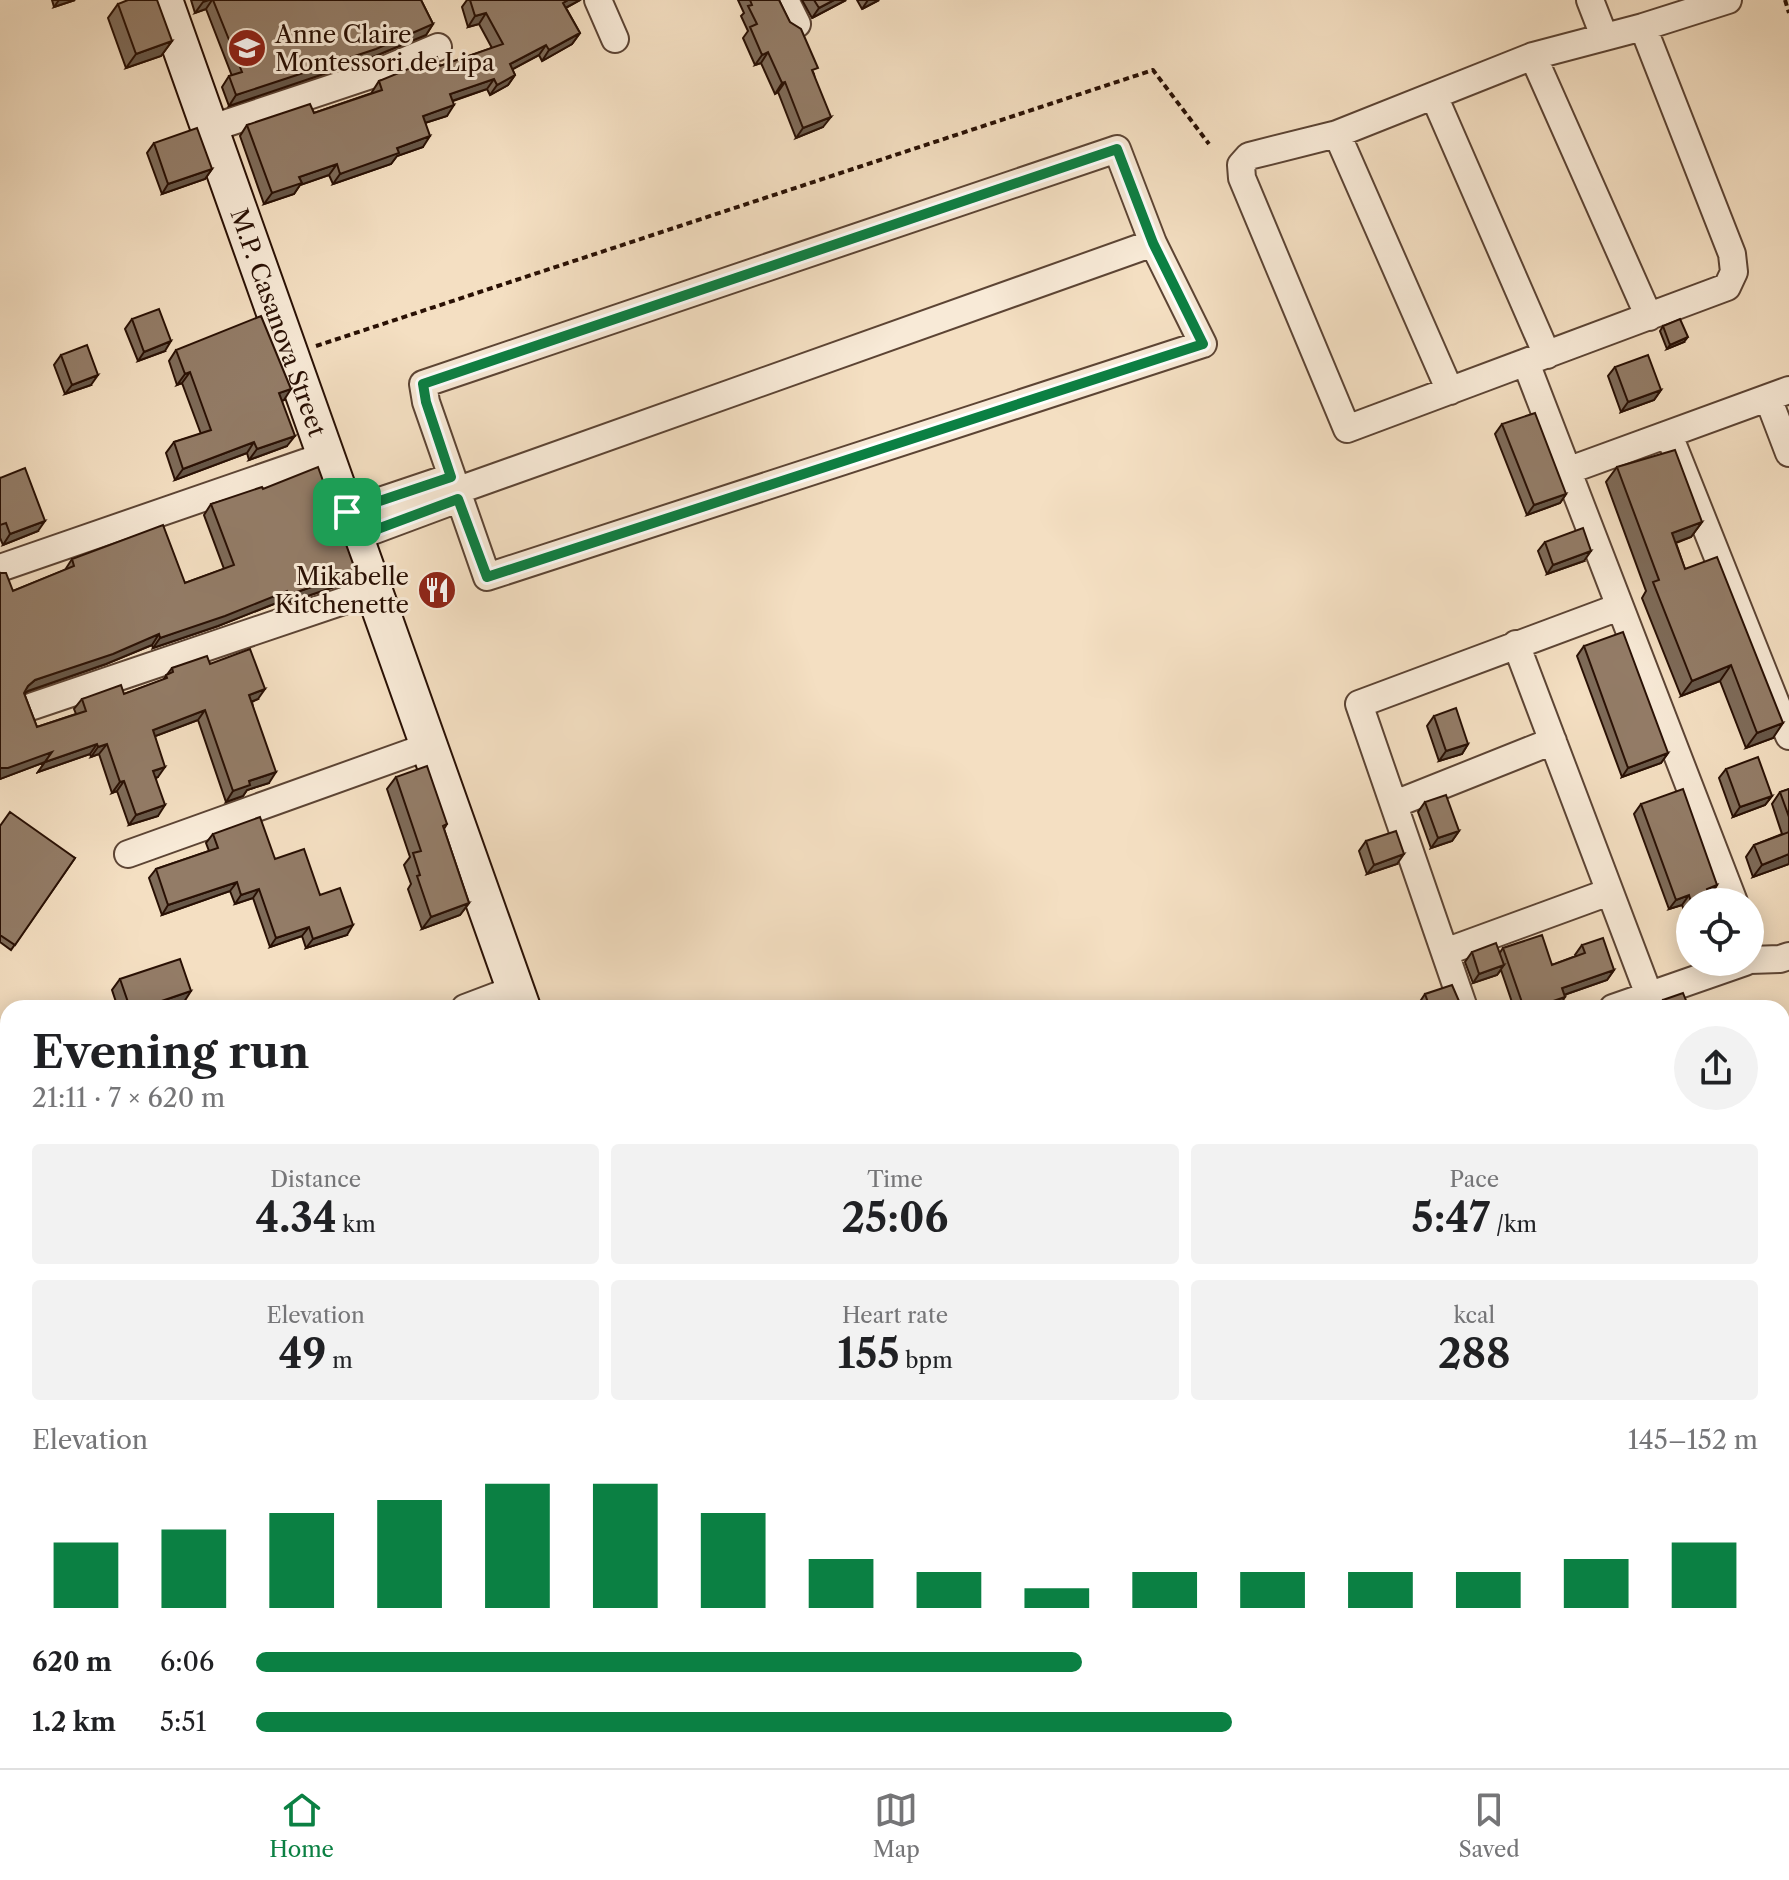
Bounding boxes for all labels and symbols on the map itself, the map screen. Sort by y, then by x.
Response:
place label: Anne Claire Montessori de Lipa [274,20,495,77]
school or university icon: Anne Claire Montessori de Lipa [226,27,268,69]
street label: M.P. Casanova Street [225,205,332,441]
pin [313,478,381,546]
place label: Mikabelle Kitchenette [275,562,409,619]
restaurant icon: Mikabelle Kitchenette [416,569,458,611]

